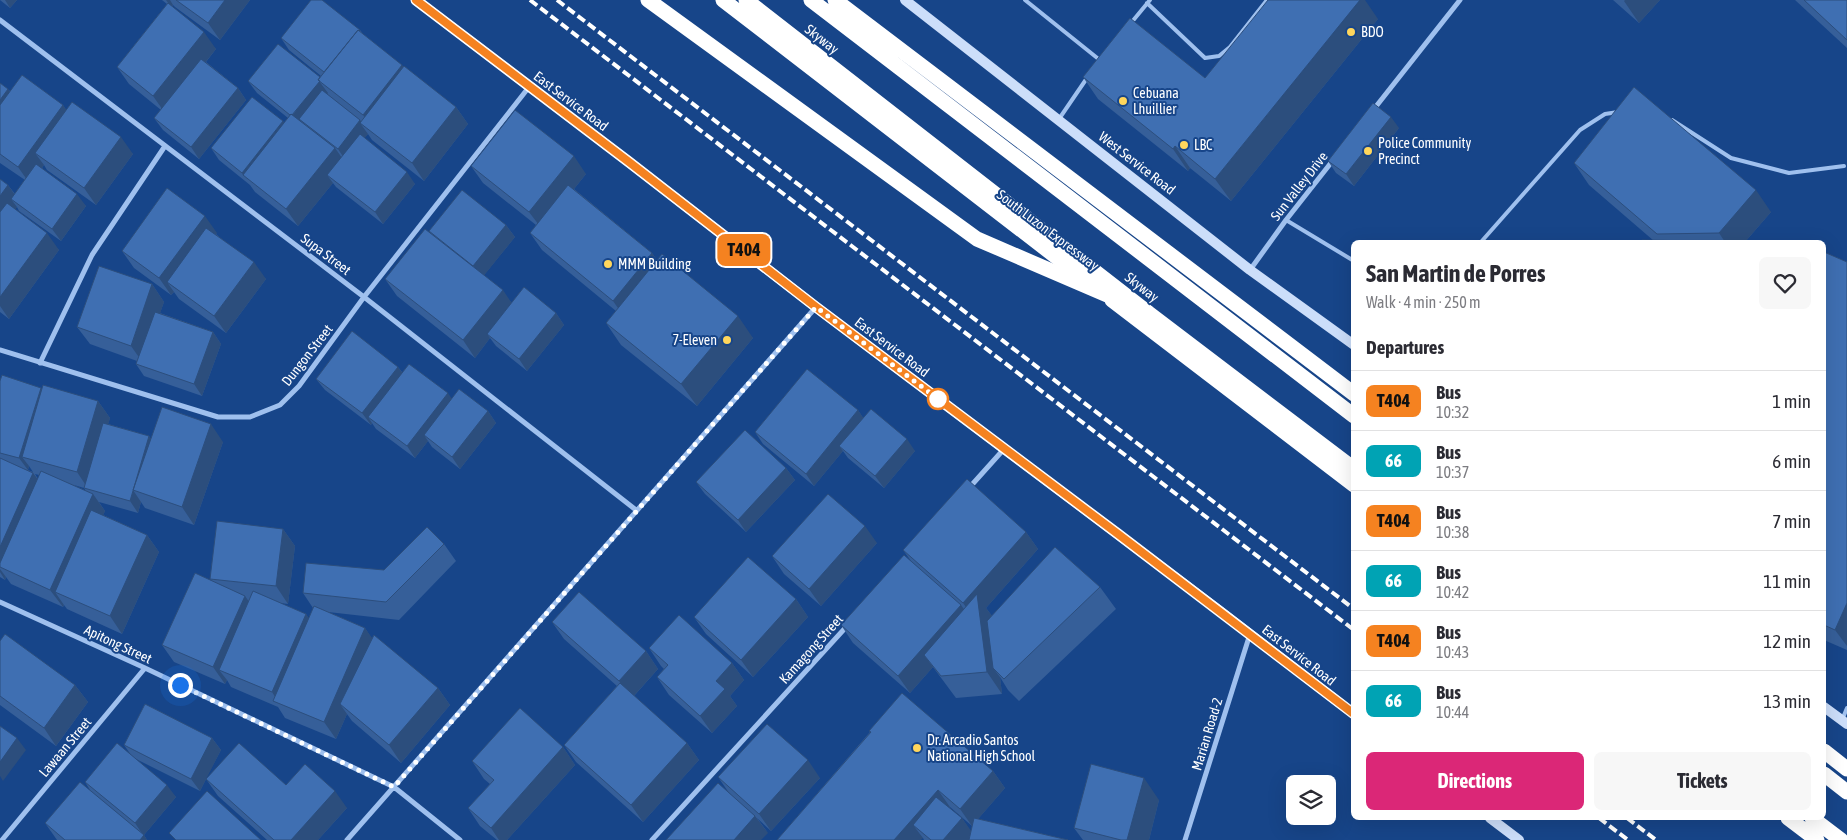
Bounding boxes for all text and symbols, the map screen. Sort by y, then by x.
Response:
street label: Skyway [802,21,842,57]
place label: BDO [1361,24,1384,40]
marker: BDO [1345,26,1357,38]
street label: East Service Road [531,68,611,134]
place label: Cebuana Lhuillier [1133,85,1179,117]
marker: Cebuana Lhuillier [1117,95,1129,107]
street label: West Service Road [1096,128,1178,198]
place label: Police Community Precinct [1378,135,1472,167]
place label: LBC [1194,137,1213,153]
marker: LBC [1178,139,1190,151]
marker: Police Community Precinct [1362,145,1374,157]
street label: Sun Valley Drive [1267,149,1331,223]
street label: South Luzon Expressway [994,186,1102,274]
street label: Supa Street [298,230,354,278]
line badge: T404 [709,234,779,266]
text: T404 [727,239,761,260]
place label: MMM Building [618,256,691,272]
button: heart [1759,257,1811,309]
marker: MMM Building [602,258,614,270]
text: San Martin de Porres [1366,260,1546,287]
street label: Skyway [1122,269,1162,305]
text: Walk · 4 min · 250 m [1366,293,1480,311]
street label: East Service Road [852,314,932,380]
street label: Dungon Street [278,321,336,389]
place label: 7-Eleven [672,332,717,348]
marker: 7-Eleven [721,334,733,346]
text: Departures [1366,336,1444,358]
text: Bus [1436,381,1461,403]
unlabelled marker [927,388,949,410]
text: T404 [1377,390,1410,411]
text: 1 min [1772,390,1811,412]
text: 10:32 [1436,403,1469,421]
text: Bus [1436,441,1461,463]
text: 66 [1385,450,1402,471]
text: 6 min [1772,450,1811,472]
text: 10:37 [1436,463,1469,481]
text: Bus [1436,501,1461,523]
text: T404 [1377,510,1410,531]
text: 7 min [1772,510,1811,532]
text: 10:38 [1436,523,1469,541]
text: Bus [1436,561,1461,583]
text: 66 [1385,570,1402,591]
text: 11 min [1763,570,1811,592]
text: 10:42 [1436,583,1469,601]
street label: Kamagong Street [776,611,846,687]
street label: Apitong Street [82,621,154,667]
street label: East Service Road [1259,621,1339,689]
text: Bus [1436,621,1461,643]
text: T404 [1377,630,1410,651]
text: 12 min [1763,630,1811,652]
text: 10:43 [1436,643,1469,661]
your location [168,673,193,698]
text: Bus [1436,681,1461,703]
text: 66 [1385,690,1402,711]
text: 13 min [1763,690,1811,712]
street label: Marian Road-2 [1188,696,1226,772]
text: 10:44 [1436,703,1469,721]
street label: Lawaan Street [36,714,94,780]
place label: Dr. Arcadio Santos National High School [927,732,1036,764]
marker: Dr. Arcadio Santos National High School [911,742,923,754]
button: Directions [1366,752,1584,810]
button: Tickets [1594,752,1811,810]
map controls [1286,775,1336,825]
button: layers [1286,775,1336,825]

